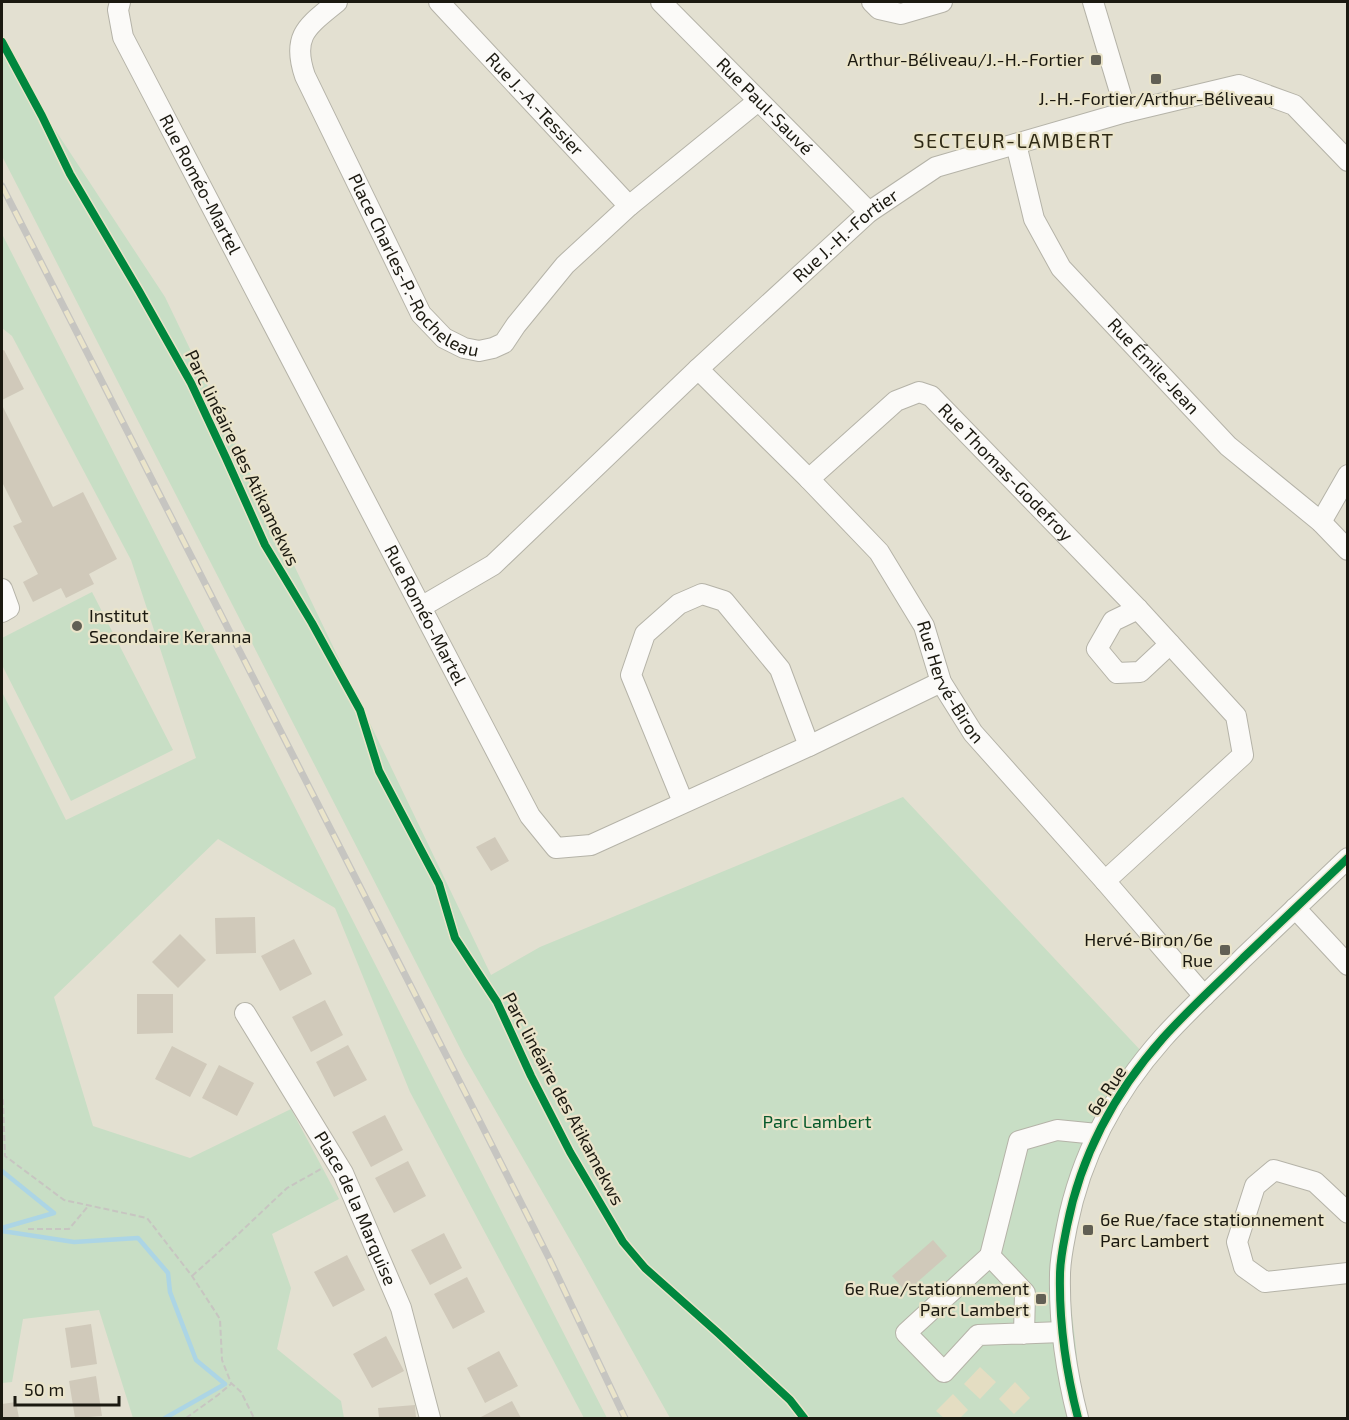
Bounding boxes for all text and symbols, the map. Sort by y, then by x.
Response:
street label: Rue J.-A.-Tessier [482,48,589,160]
place label: Arthur-Béliveau/J.-H.-Fortier [847,48,1084,70]
street label: Rue Paul-Sauvé [712,53,818,159]
marker: Arthur-Béliveau/J.-H.-Fortier [1089,53,1103,67]
marker: J.-H.-Fortier/Arthur-Béliveau [1149,72,1163,86]
place label: J.-H.-Fortier/Arthur-Béliveau [1038,87,1274,109]
street label: Rue Roméo-Martel [155,110,247,258]
district label: SECTEUR-LAMBERT [913,128,1115,152]
street label: Place Charles-P.-Rocheleau [344,170,481,361]
street label: Rue J.-H.-Fortier [788,184,902,287]
street label: Rue Émile-Jean [1104,313,1204,418]
street label: Parc linéaire des Atikamekws [181,346,305,569]
street label: Rue Thomas-Godefroy [934,398,1078,546]
street label: Rue Roméo-Martel [380,541,472,689]
place label: Institut Secondaire Keranna [89,604,251,647]
street label: Rue Hervé-Biron [913,617,989,748]
marker: Institut Secondaire Keranna [70,619,84,633]
place label: Hervé-Biron/6e Rue [1084,928,1213,971]
marker: Hervé-Biron/6e Rue [1218,943,1232,957]
street label: Parc linéaire des Atikamekws [498,988,629,1209]
street label: 6e Rue [1082,1061,1130,1120]
park label: Parc Lambert [762,1110,872,1132]
street label: Place de la Marquise [310,1127,402,1288]
place label: 6e Rue/face stationnement Parc Lambert [1100,1208,1324,1251]
marker: 6e Rue/face stationnement Parc Lambert [1081,1223,1095,1237]
place label: 6e Rue/stationnement Parc Lambert [844,1277,1029,1320]
marker: 6e Rue/stationnement Parc Lambert [1034,1292,1048,1306]
scale bar [15,1369,118,1407]
text: 50 m [24,1378,64,1400]

